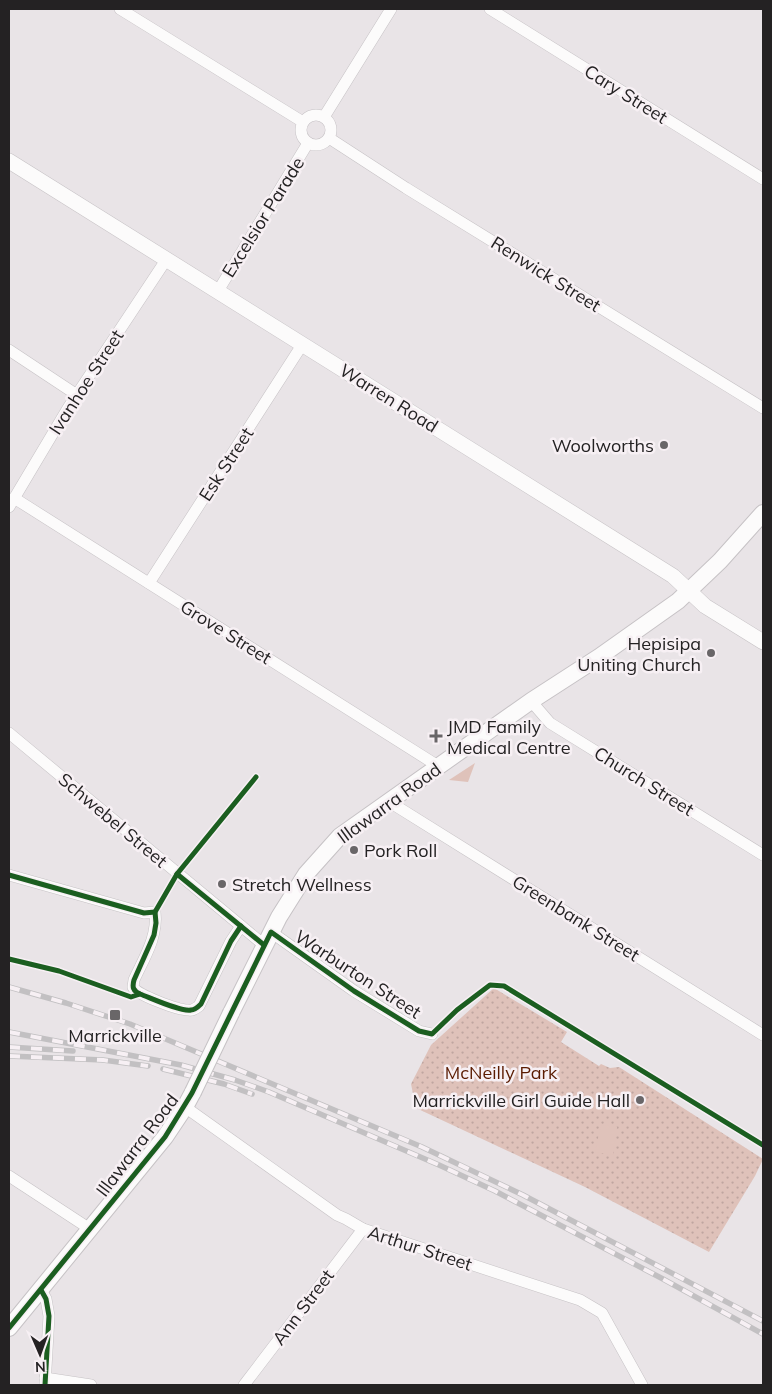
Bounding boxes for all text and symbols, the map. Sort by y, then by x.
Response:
street label: Cary Street [580,59,672,129]
street label: Excelsior Parade [217,153,309,281]
street label: Renwick Street [487,231,605,317]
street label: Ivanhoe Street [44,325,128,439]
street label: Warren Road [335,359,443,437]
street label: Esk Street [194,423,258,505]
place label: Woolworths [552,434,654,457]
marker: Woolworths [658,439,670,451]
street label: Grove Street [176,595,276,669]
place label: Hepisipa Uniting Church [577,632,701,676]
marker: Hepisipa Uniting Church [705,647,717,659]
place label: JMD Family Medical Centre [447,715,570,759]
marker: JMD Family Medical Centre [429,729,443,743]
street label: Church Street [590,741,698,821]
street label: Illawarra Road [333,758,445,848]
street label: Schwebel Street [54,768,172,872]
place label: Pork Roll [364,839,437,862]
marker: Pork Roll [348,844,360,856]
street label: Greenbank Street [508,870,644,966]
place label: Stretch Wellness [232,873,372,896]
marker: Stretch Wellness [216,878,228,890]
street label: Warburton Street [291,925,425,1023]
marker: Marrickville [108,1008,122,1022]
place label: Marrickville [68,1024,162,1047]
park label: McNeilly Park [445,1061,558,1084]
street label: Illawarra Road [91,1089,183,1201]
place label: Marrickville Girl Guide Hall [412,1089,630,1112]
marker: Marrickville Girl Guide Hall [634,1094,646,1106]
street label: Arthur Street [365,1220,475,1276]
street label: Ann Street [267,1265,339,1349]
north arrow [15,1329,65,1379]
text: N [35,1358,46,1376]

